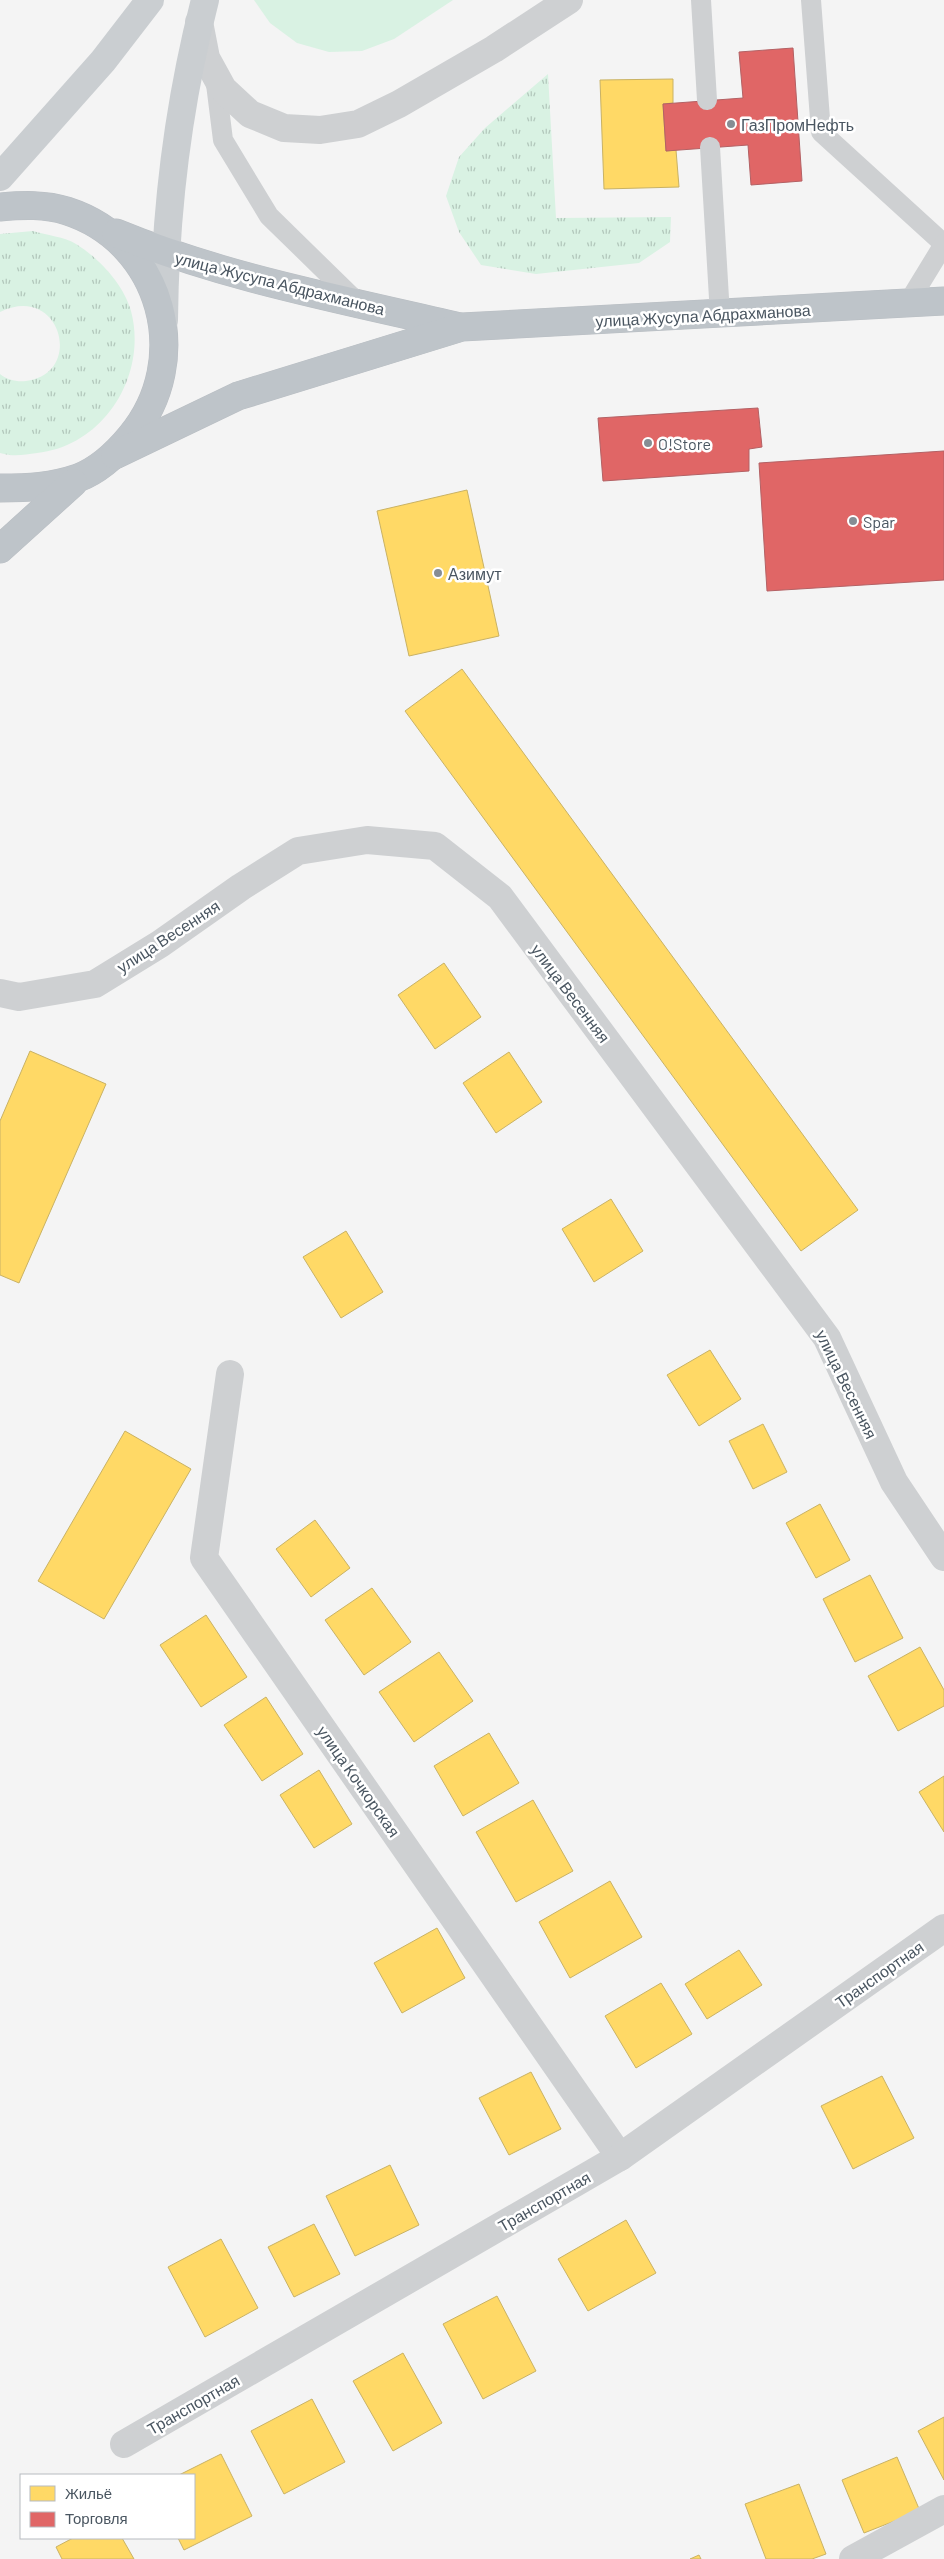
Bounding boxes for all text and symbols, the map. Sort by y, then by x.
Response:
place label: ГазПромНефть [741,115,854,134]
marker: ГазПромНефть [725,118,737,130]
street label: улица Жусупа Абдрахманова [173,248,387,318]
street label: улица Жусупа Абдрахманова [595,300,811,330]
place label: O!Store [658,434,711,453]
marker: O!Store [642,437,654,449]
place label: Spar [863,512,895,531]
marker: Spar [847,515,859,527]
place label: Азимут [448,564,502,583]
marker: Азимут [432,567,444,579]
street label: улица Весенняя [113,896,223,976]
street label: улица Весенняя [528,940,614,1046]
street label: улица Весенняя [812,1327,882,1441]
street label: улица Кочкорская [314,1722,404,1840]
street label: Транспортная [831,1937,927,2011]
street label: Транспортная [495,2167,593,2235]
street label: Транспортная [144,2370,242,2438]
legend [20,2474,195,2539]
text: Жильё [65,2484,112,2502]
text: Торговля [65,2509,128,2527]

